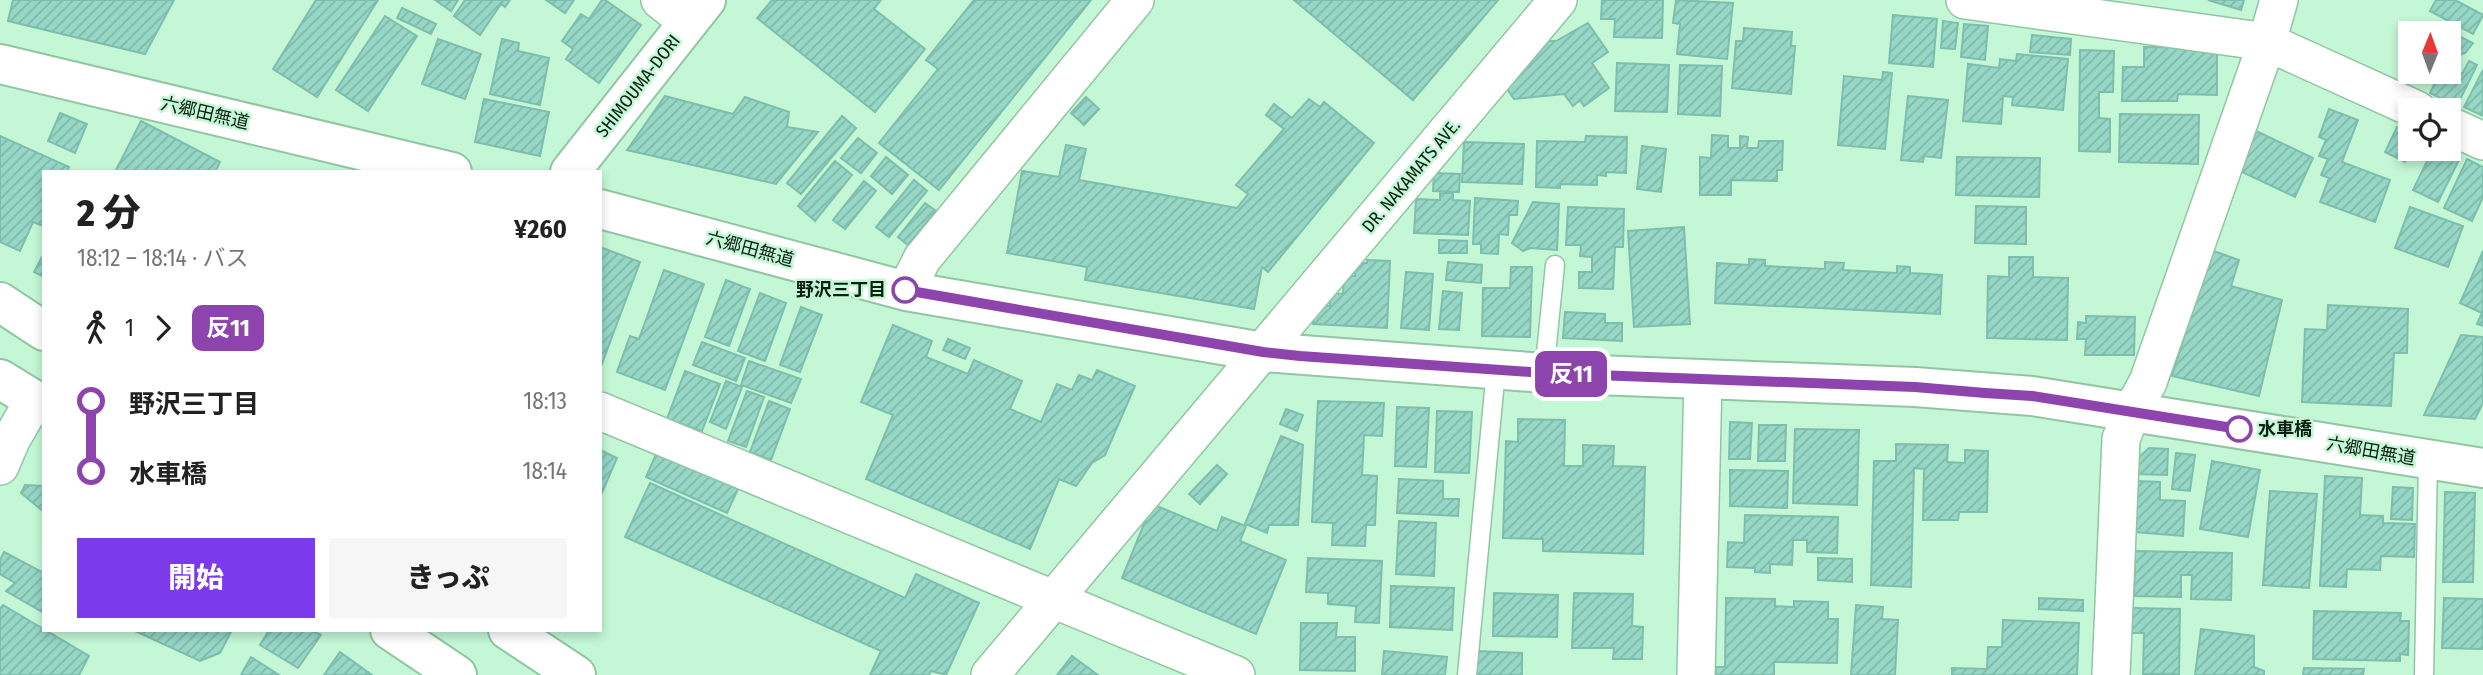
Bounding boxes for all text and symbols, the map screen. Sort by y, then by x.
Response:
north arrow [2398,21,2460,84]
map controls [2398,21,2461,161]
street label: SHIMOUMA-DORI [591,30,685,142]
street label: 六郷田無道 [159,92,251,134]
button: locate [2398,98,2461,161]
street label: DR. NAKAMATS AVE. [1357,115,1465,237]
text: 2 分 [77,190,140,236]
text: ¥260 [514,214,567,245]
street label: 六郷田無道 [704,227,796,271]
text: 18:12 – 18:14 · バス [77,244,248,272]
marker: 野沢三丁目 [892,277,918,303]
place label: 野沢三丁目 [796,279,886,301]
icon: walk [77,309,115,347]
icon: forward [144,309,182,347]
text: 1 [125,314,134,342]
text: 反11 [206,314,250,342]
line badge: 反11 [1531,351,1611,397]
text: 反11 [1549,360,1593,388]
text: 18:13 [523,387,567,415]
text: 野沢三丁目 [129,389,259,420]
marker: 水車橋 [2226,416,2252,442]
place label: 水車橋 [2258,418,2312,440]
street label: 六郷田無道 [2325,432,2417,470]
text: 18:14 [522,457,567,485]
text: 水車橋 [129,459,207,490]
button: 開始 [77,538,315,618]
button: きっぷ [329,538,567,618]

